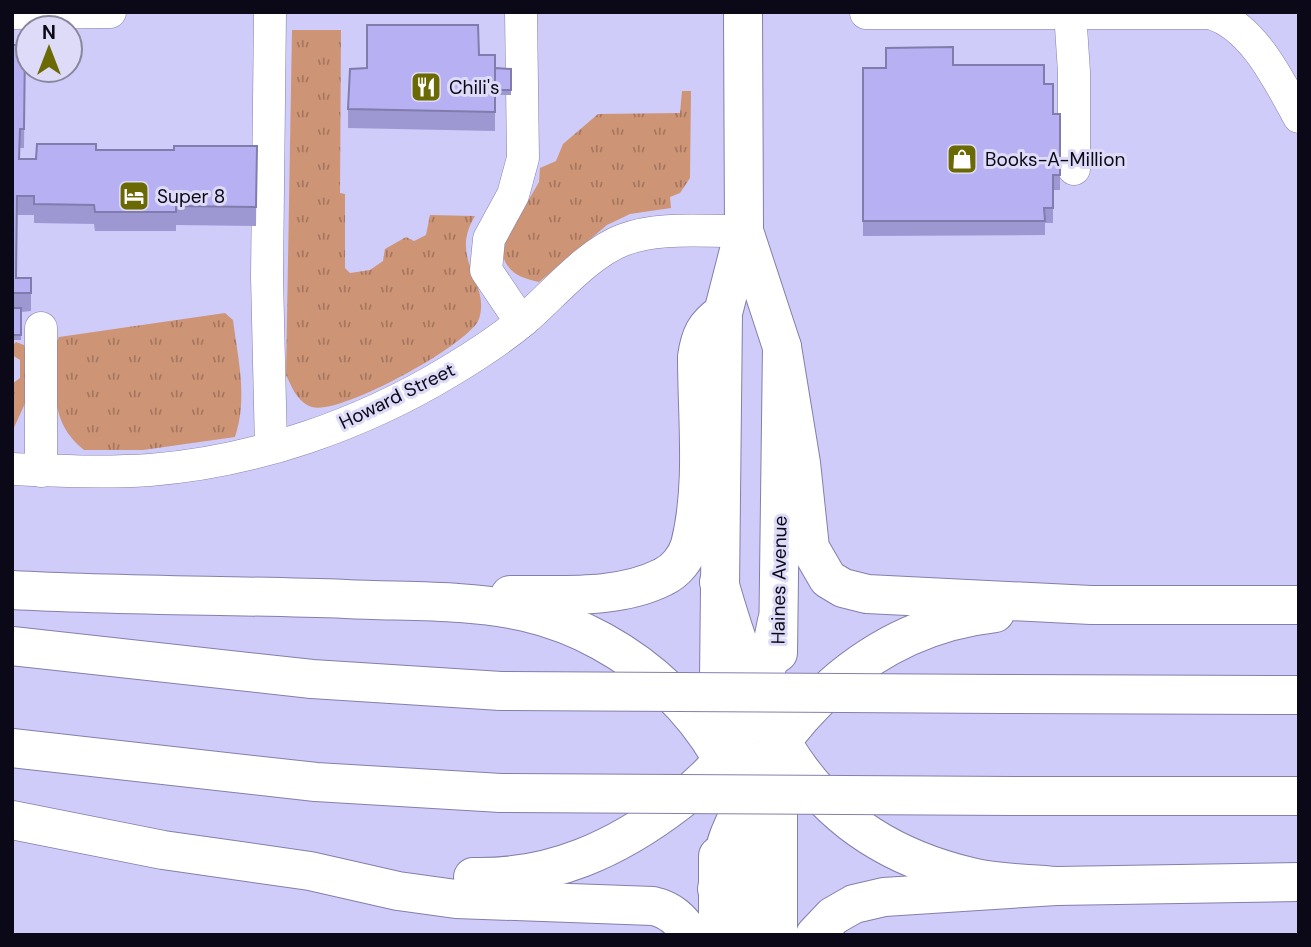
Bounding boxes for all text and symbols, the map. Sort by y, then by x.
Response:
north arrow [14,14,84,84]
text: N [42,20,56,45]
restaurant icon: Chili's [409,70,443,104]
place label: Chili's [449,75,499,100]
shop icon: Books-A-Million [945,142,979,176]
place label: Books-A-Million [985,147,1125,172]
hotel icon: Super 8 [117,179,151,213]
place label: Super 8 [157,184,225,209]
street label: Howard Street [335,357,459,435]
street label: Haines Avenue [765,515,793,645]

